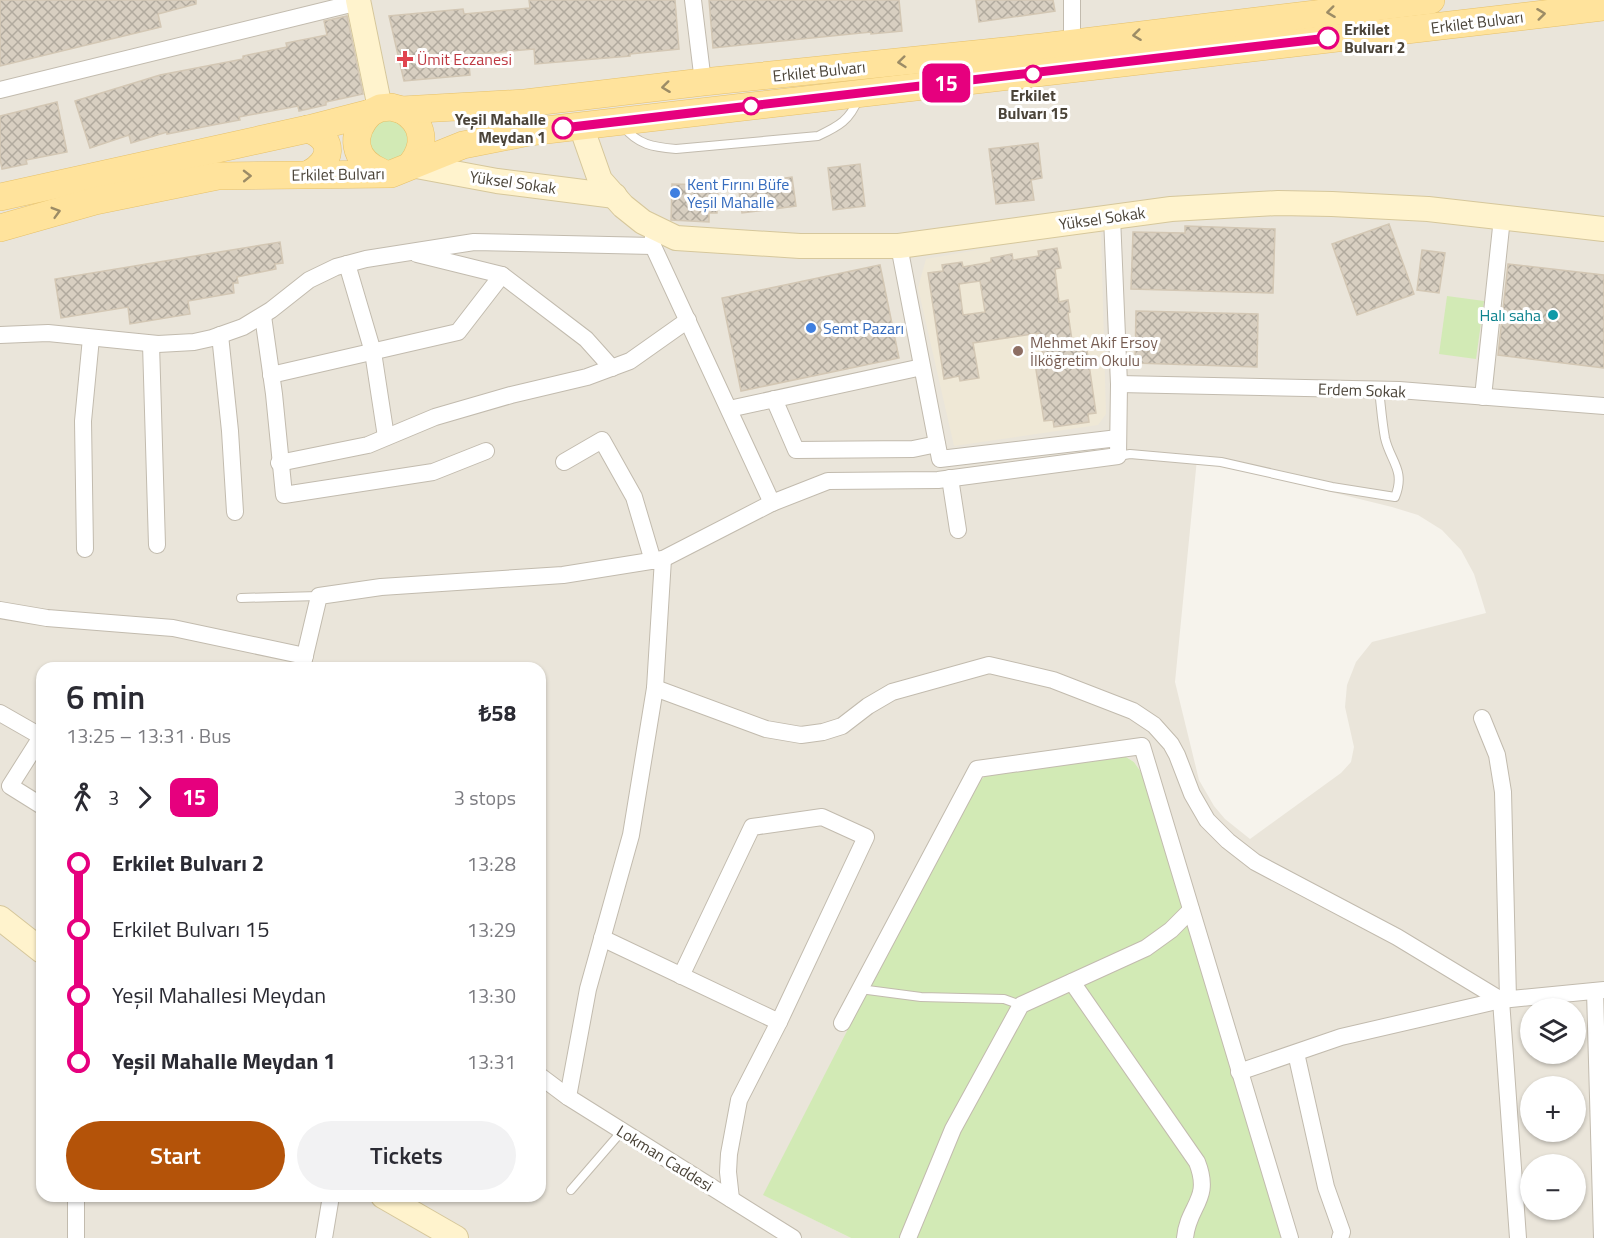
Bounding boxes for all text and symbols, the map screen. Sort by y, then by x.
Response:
street label: Erkilet Bulvarı [1429,4,1525,40]
one-way arrow [1326,5,1335,18]
one-way arrow [1537,8,1546,21]
place label: Erkilet Bulvarı 2 [1344,17,1406,59]
marker: Erkilet Bulvarı 2 [1317,27,1339,49]
one-way arrow [1133,28,1142,41]
place label: Ümit Eczanesi [417,47,512,71]
marker: Ümit Eczanesi [398,52,412,66]
street label: Erkilet Bulvarı [771,54,867,88]
one-way arrow [897,55,906,68]
line badge: 15 [919,64,973,103]
marker: Erkilet Bulvarı 15 [1024,65,1042,83]
text: 15 [934,67,958,99]
one-way arrow [662,80,671,92]
place label: Erkilet Bulvarı 15 [998,83,1068,125]
unlabelled marker [742,97,760,115]
place label: Yeşil Mahalle Meydan 1 [455,107,546,149]
marker: Yeşil Mahalle Meydan 1 [552,117,574,139]
street label: Erkilet Bulvarı [291,161,385,187]
street label: Yüksel Sokak [468,164,558,200]
one-way arrow [243,169,252,182]
place label: Kent Fırını Büfe Yeşil Mahalle [687,172,789,214]
marker: Kent Fırını Büfe Yeşil Mahalle [668,186,682,200]
street label: Yüksel Sokak [1057,200,1147,236]
one-way arrow [51,207,61,220]
place label: Halı saha [1479,303,1541,327]
marker: Halı saha [1546,308,1560,322]
place label: Semt Pazarı [823,316,904,340]
marker: Semt Pazarı [804,321,818,335]
place label: Mehmet Akif Ersoy İlköğretim Okulu [1030,330,1158,372]
marker: Mehmet Akif Ersoy İlköğretim Okulu [1011,344,1025,358]
street label: Erdem Sokak [1318,376,1407,404]
text: 6 min [66,672,145,722]
text: ₺58 [479,696,516,730]
text: 13:25 – 13:31 · Bus [66,720,231,751]
icon: walk [66,781,99,814]
icon: forward [128,781,161,814]
text: 15 [182,781,206,813]
text: 3 [108,782,119,813]
text: 3 stops [454,782,516,813]
text: Erkilet Bulvarı 2 [112,846,264,880]
text: 13:28 [467,848,516,879]
text: Erkilet Bulvarı 15 [112,912,269,946]
text: 13:29 [467,914,516,945]
text: Yeşil Mahallesi Meydan [112,978,326,1012]
text: 13:30 [467,980,516,1011]
map controls [1520,998,1586,1220]
button: layers [1520,998,1586,1064]
text: Yeşil Mahalle Meydan 1 [112,1044,336,1078]
text: 13:31 [467,1046,516,1077]
button: + [1520,1076,1586,1142]
street label: Lokman Caddesi [612,1119,718,1197]
button: Start [66,1121,285,1190]
button: Tickets [297,1121,516,1190]
button: − [1520,1154,1586,1220]

